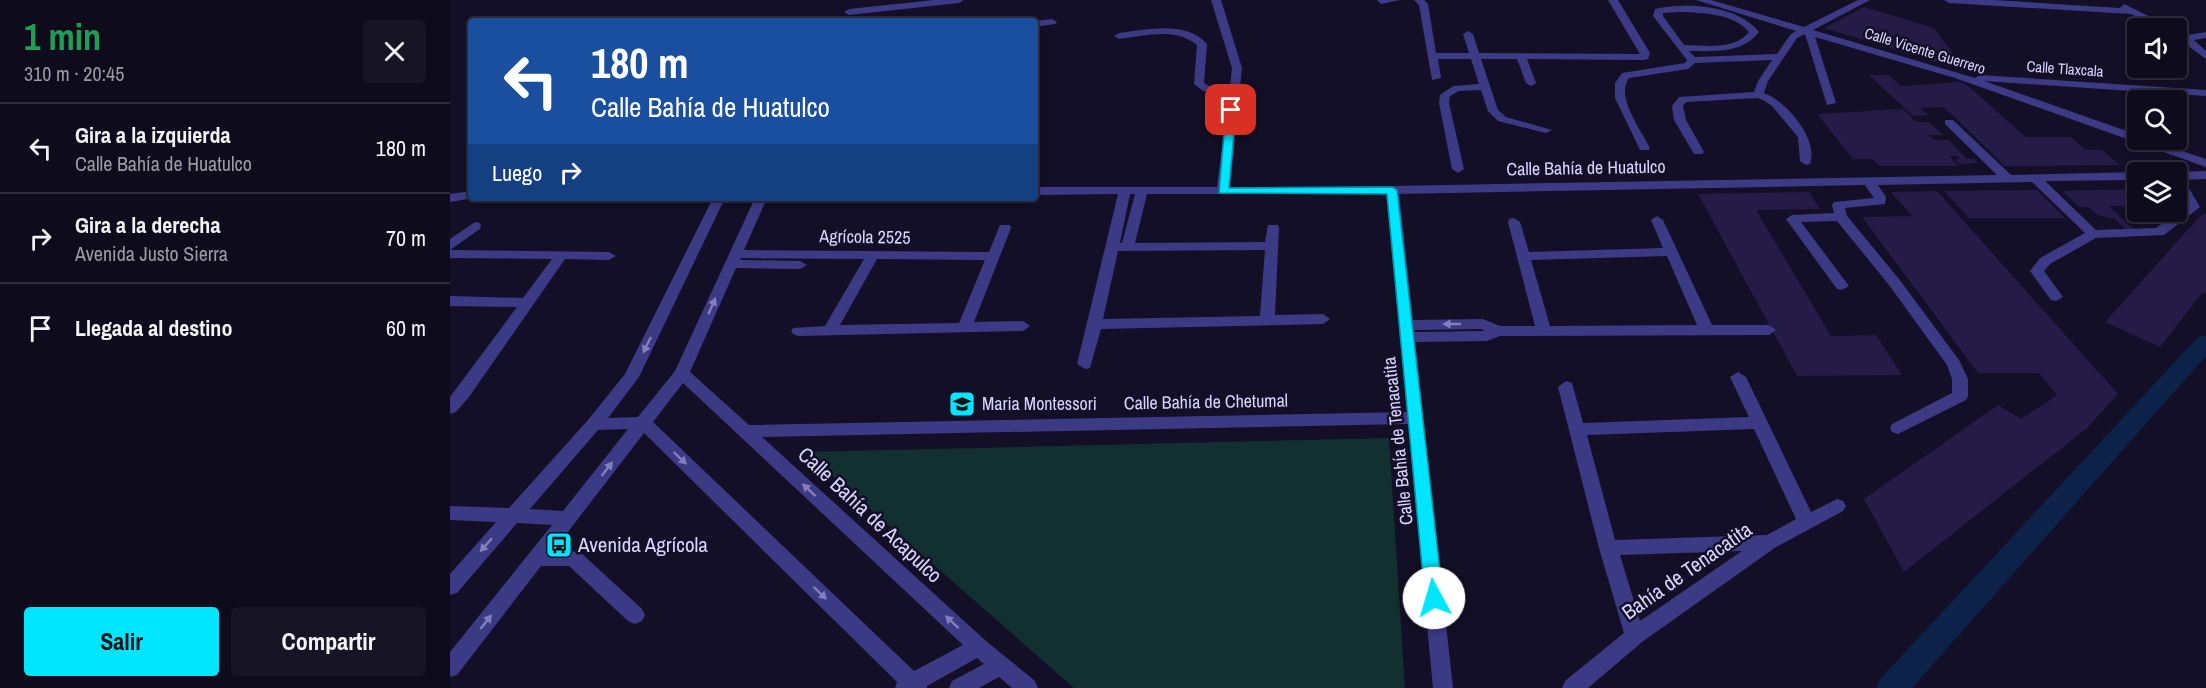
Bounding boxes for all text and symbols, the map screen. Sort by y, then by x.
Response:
text: 1 min [24,13,101,61]
map controls [2127,18,2187,222]
button: sound [2127,18,2187,78]
button: close [363,20,426,83]
street label: Calle Vicente Guerrero [1862,22,1988,79]
text: 180 m [591,35,689,91]
icon: left [492,42,570,120]
street label: Calle Tlaxcala [2026,55,2104,82]
text: 310 m · 20:45 [24,60,124,87]
pin [1205,84,1256,135]
text: Calle Bahía de Huatulco [591,89,830,125]
button: search [2127,90,2187,150]
icon: arrive [1214,93,1247,126]
text: Gira a la izquierda [75,120,230,150]
icon: left [24,132,57,165]
text: 180 m [376,133,426,163]
text: Calle Bahía de Huatulco [75,150,252,177]
street label: Calle Bahía de Huatulco [1506,154,1666,181]
icon: right [554,156,587,189]
text: Luego [492,158,542,188]
button: layers [2127,162,2187,222]
text: Gira a la derecha [75,210,220,240]
icon: right [24,222,57,255]
text: 70 m [386,223,426,253]
street label: Agrícola 2525 [818,223,911,250]
text: Avenida Justo Sierra [75,240,228,267]
one-way arrow [708,298,717,315]
icon: arrive [24,312,57,345]
text: Llegada al destino [75,313,232,343]
text: 60 m [386,313,426,343]
one-way arrow [1443,319,1462,329]
one-way arrow [642,336,652,353]
street label: Calle Bahía de Tenacatita [1376,356,1419,526]
street label: Calle Bahía de Chetumal [1124,388,1288,415]
school or university icon: Maria Montessori [947,389,977,419]
place label: Maria Montessori [982,391,1097,416]
street label: Calle Bahía de Acapulco [792,440,949,589]
one-way arrow [672,450,686,464]
one-way arrow [601,461,614,477]
one-way arrow [802,483,817,497]
street label: Bahía de Tenacatita [1616,515,1758,626]
bus stop icon: Avenida Agrícola [544,530,574,560]
place label: Avenida Agrícola [577,530,708,559]
one-way arrow [480,537,493,552]
position arrow [1402,566,1466,630]
one-way arrow [812,586,826,600]
button: Salir [24,607,219,676]
button: Compartir [231,607,426,676]
one-way arrow [480,614,492,629]
one-way arrow [946,616,960,630]

